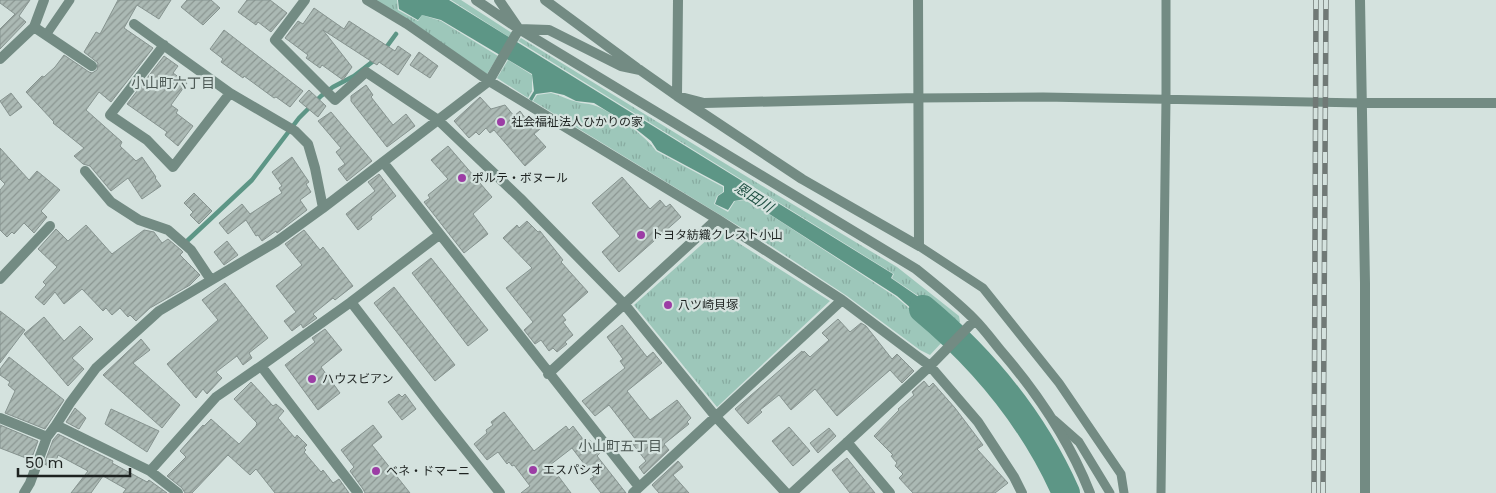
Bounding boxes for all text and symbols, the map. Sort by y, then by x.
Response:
district label: 小山町六丁目 [131,73,215,93]
place label: 社会福祉法人ひかりの家 [511,113,643,130]
marker: 社会福祉法人ひかりの家 [495,116,507,128]
place label: ポルテ・ボヌール [472,169,568,186]
marker: ポルテ・ボヌール [456,172,468,184]
water label: 恩田川 [731,177,779,218]
place label: トヨタ紡織クレスト小山 [651,226,783,243]
marker: トヨタ紡織クレスト小山 [635,229,647,241]
place label: 八ツ崎貝塚 [678,296,738,313]
marker: 八ツ崎貝塚 [662,299,674,311]
place label: ハウスビアン [322,370,394,387]
marker: ハウスビアン [306,373,318,385]
district label: 小山町五丁目 [578,436,662,456]
scale bar [18,446,130,478]
text: 50 m [25,452,63,473]
place label: エスパシオ [543,461,603,478]
place label: ベネ・ドマーニ [386,462,470,479]
marker: エスパシオ [527,464,539,476]
marker: ベネ・ドマーニ [370,465,382,477]

